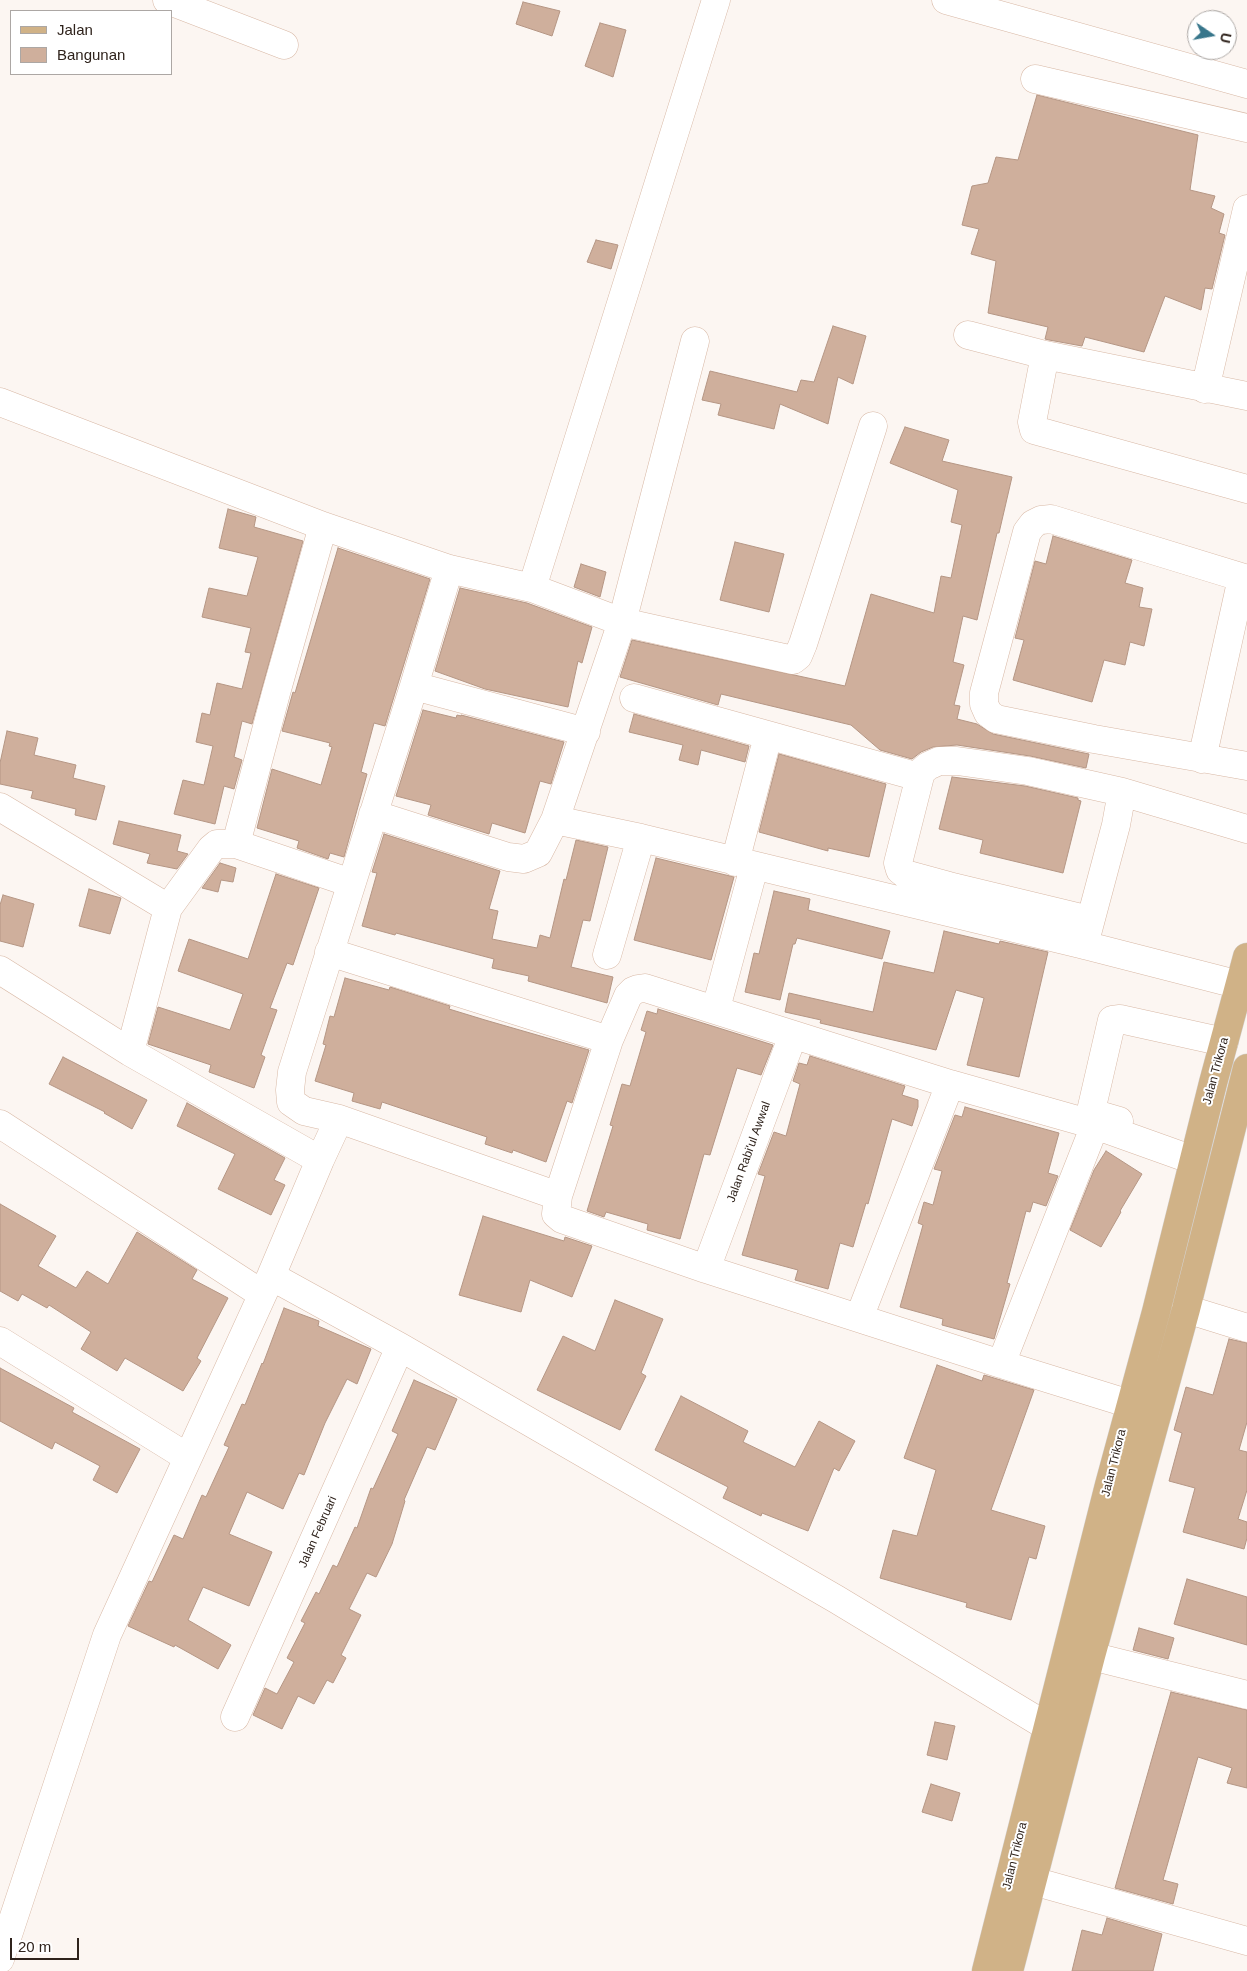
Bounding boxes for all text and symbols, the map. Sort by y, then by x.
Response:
legend [10,10,172,75]
north arrow [1187,10,1237,60]
text: Jalan [57,21,93,38]
text: U [1217,31,1235,45]
text: Bangunan [57,46,125,63]
street label: Jalan Trikora [1200,1036,1232,1106]
street label: Jalan Rabi'ul Awwal [724,1100,774,1204]
street label: Jalan Trikora [1099,1428,1129,1498]
street label: Jalan Februari [296,1494,340,1570]
street label: Jalan Trikora [1000,1821,1030,1891]
scale bar [12,1928,81,1960]
text: 20 m [18,1938,51,1955]

